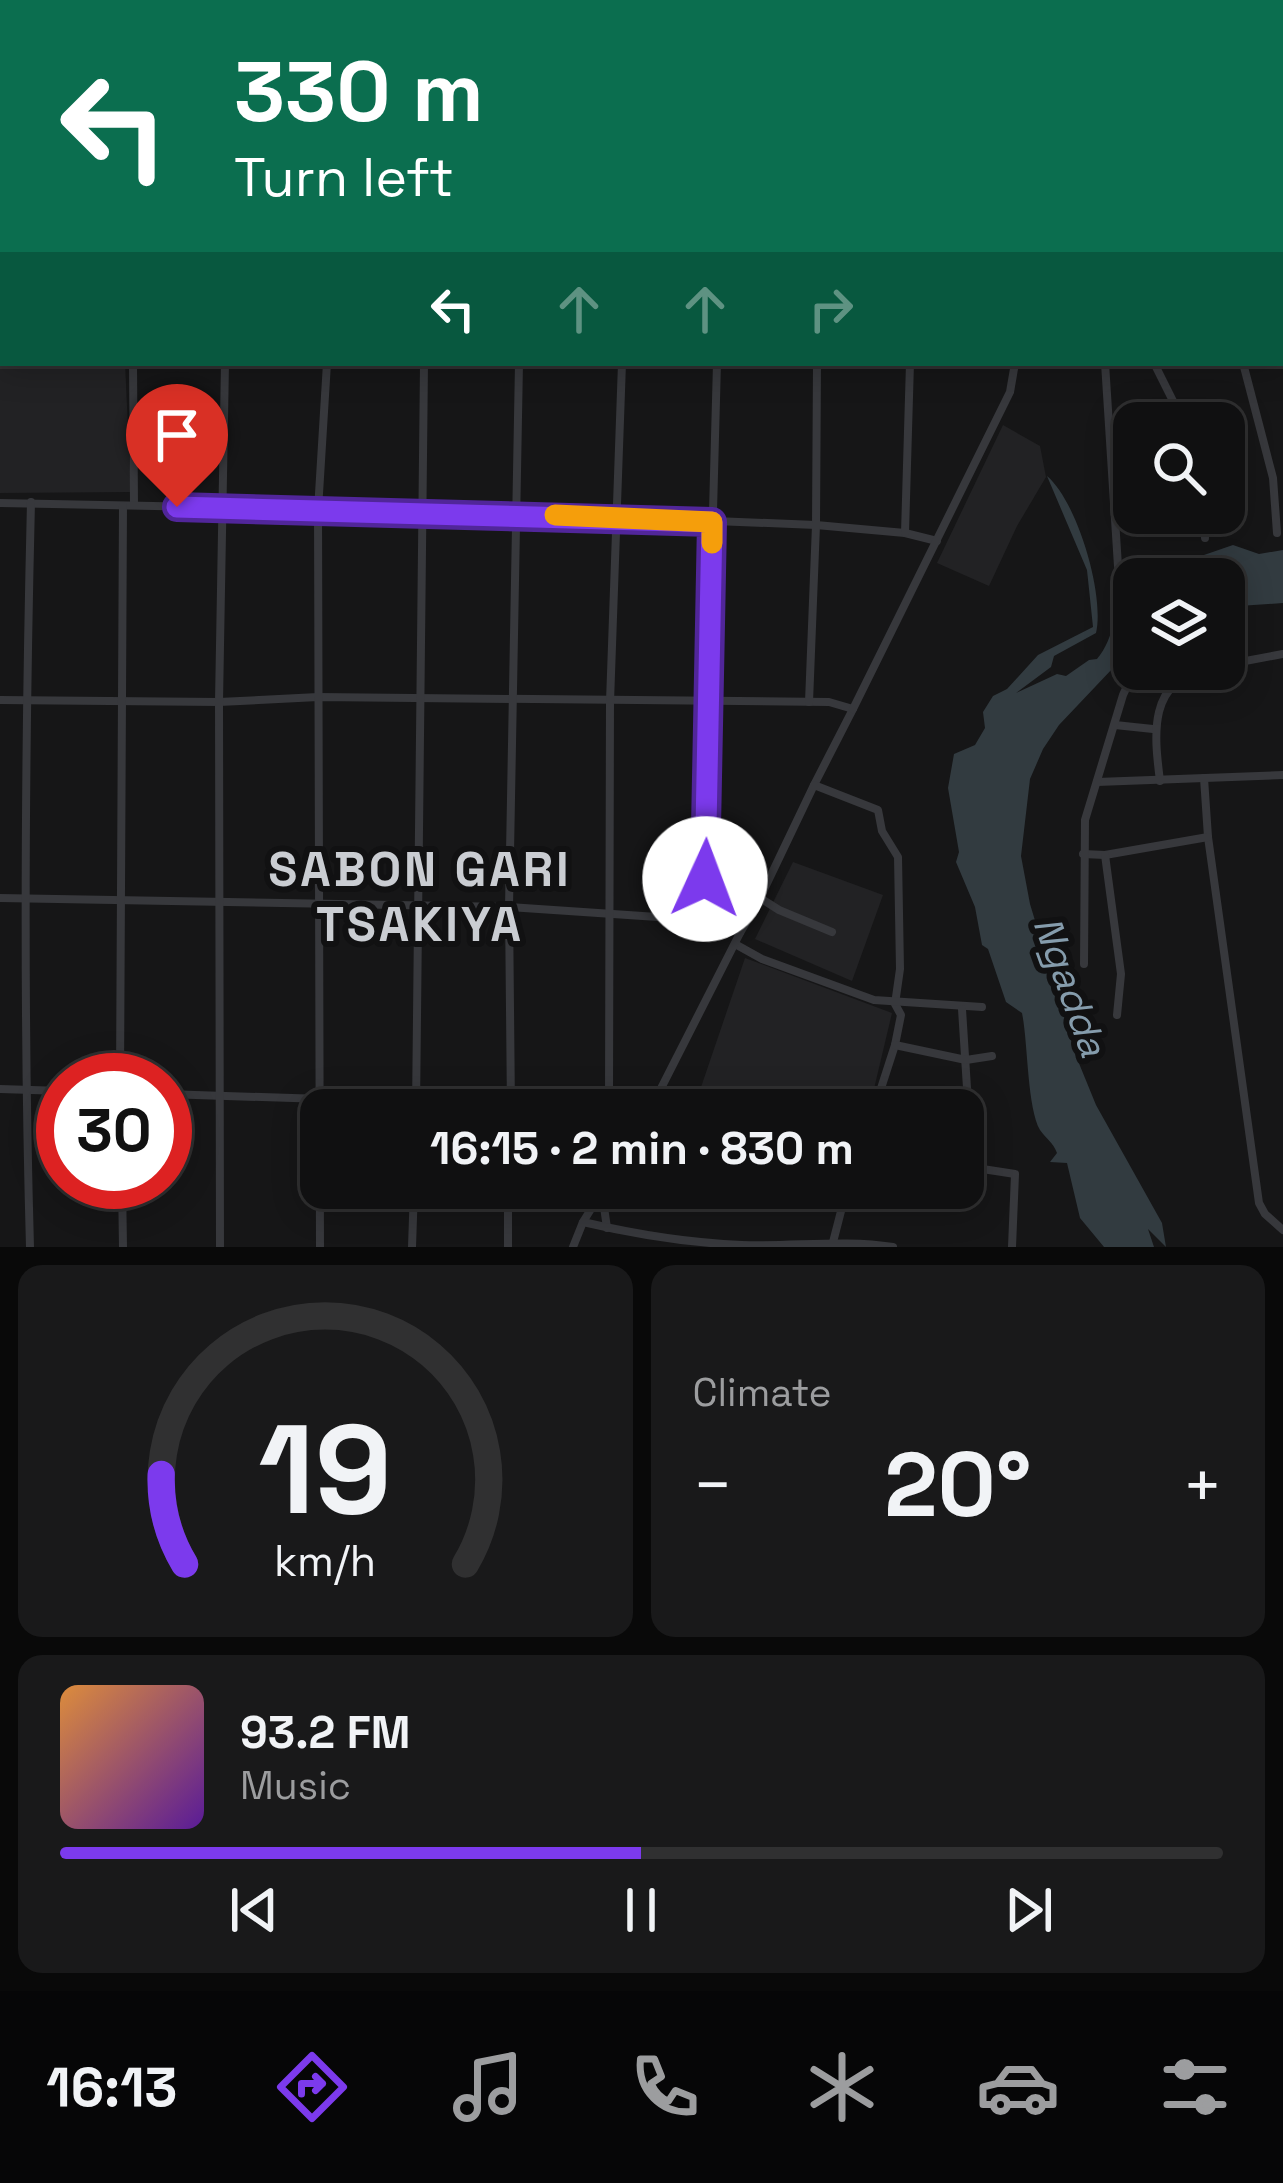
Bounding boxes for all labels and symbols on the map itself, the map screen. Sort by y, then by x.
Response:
pin [126,384,228,507]
position arrow [642,816,768,942]
district label: SABON GARI TSAKIYA [268,839,572,955]
water label: Ngadda [1023,909,1119,1063]
speed limit sign: 30 [36,1053,192,1209]

